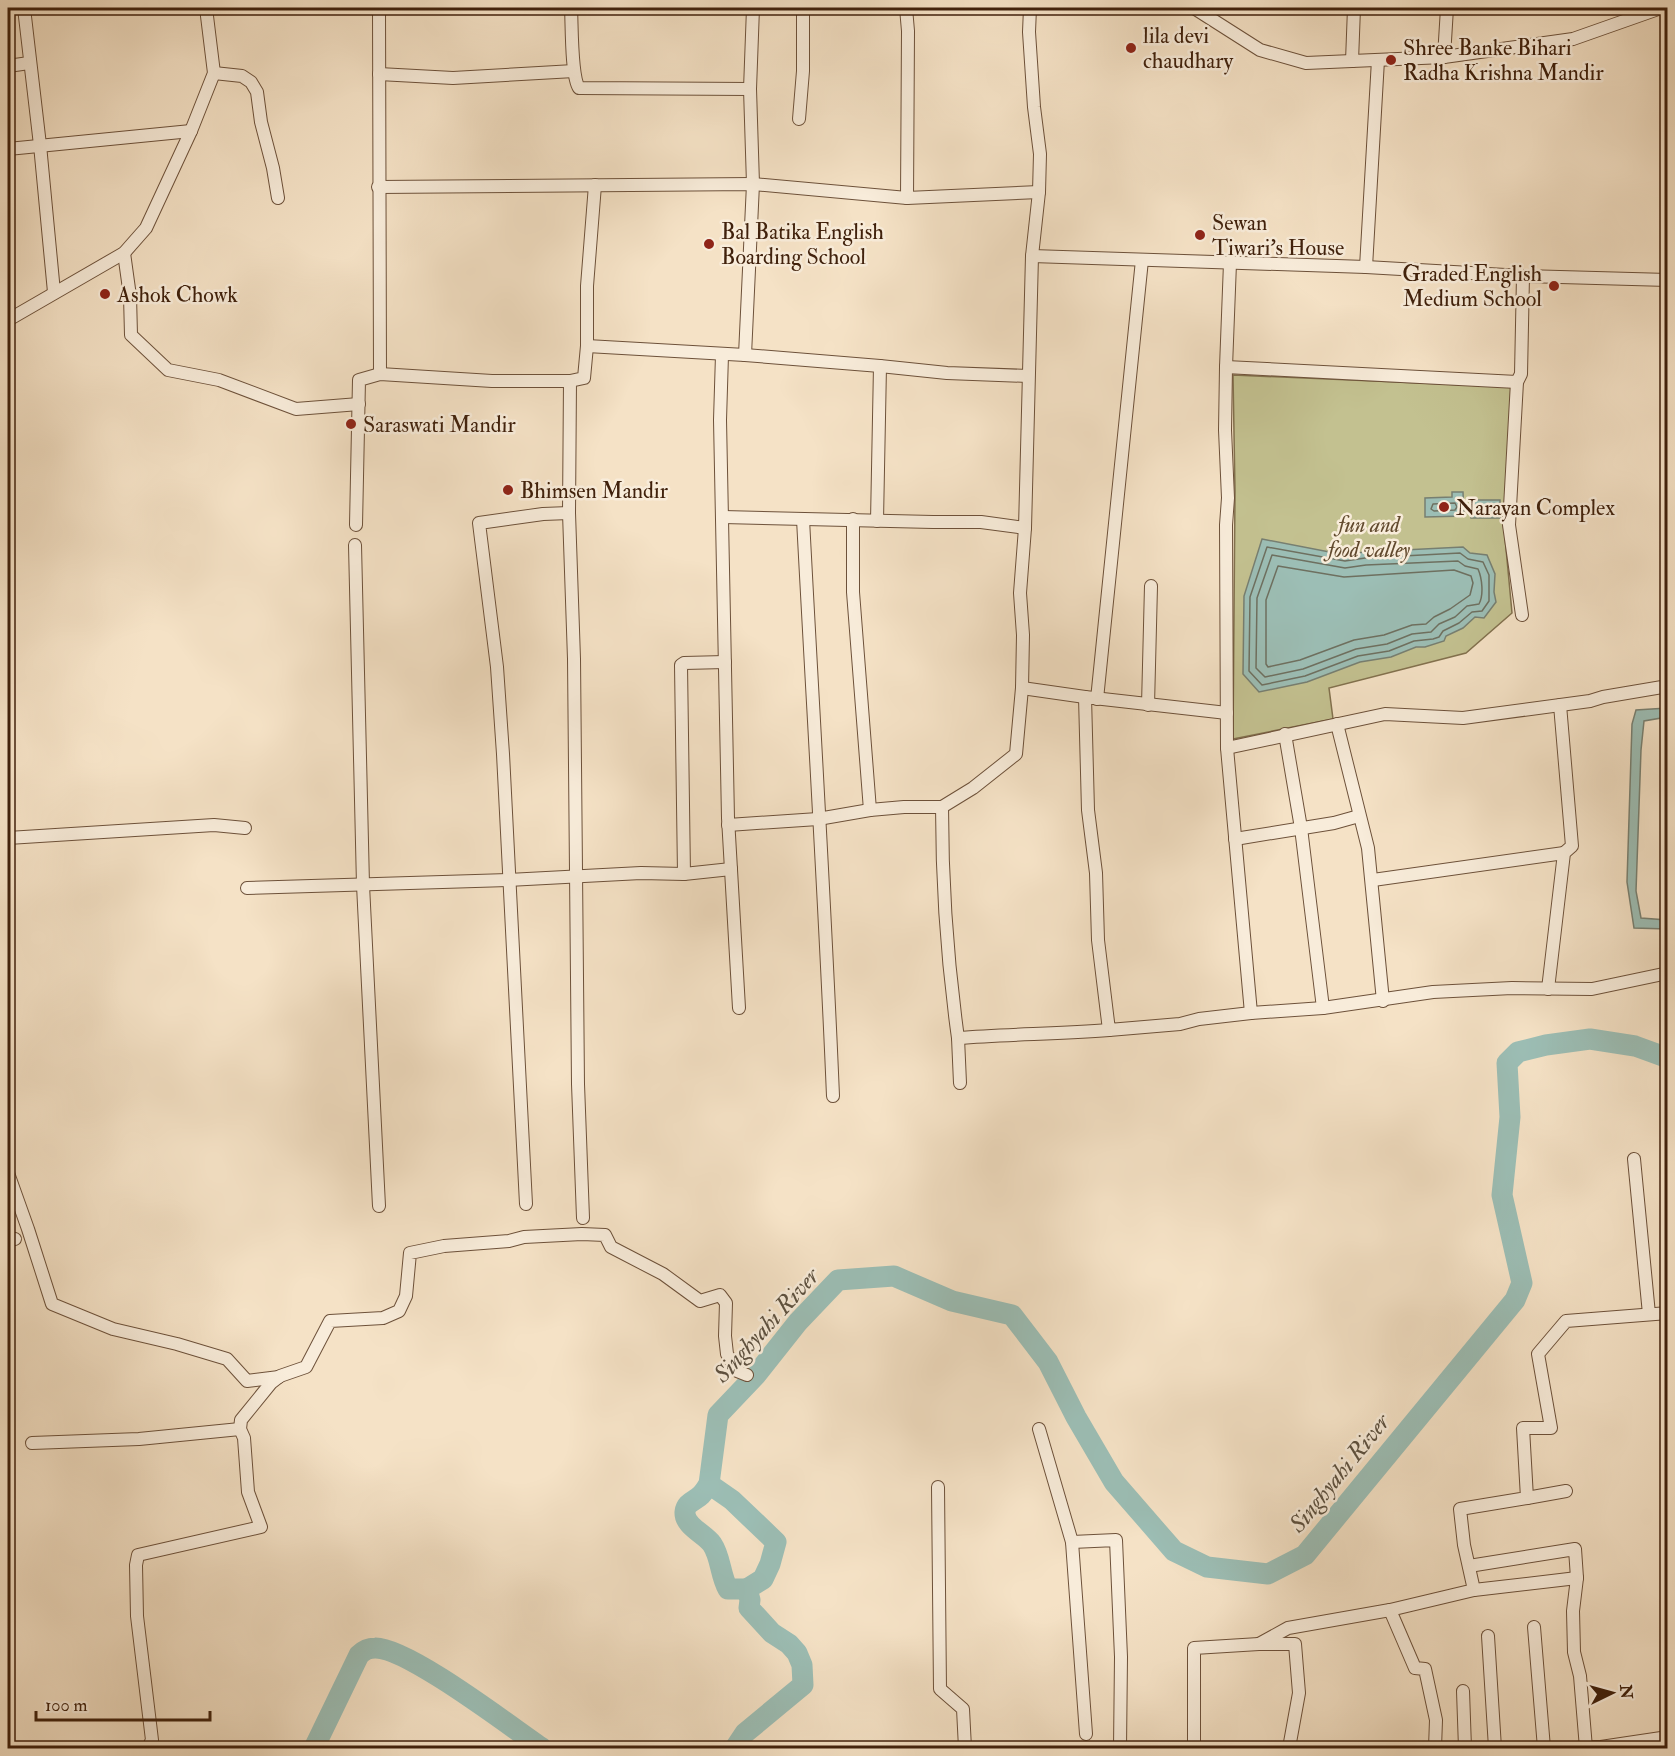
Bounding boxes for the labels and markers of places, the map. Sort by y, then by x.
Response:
place label: lila devi chaudhary [1143,22,1233,75]
place label: Shree Banke Bihari Radha Krishna Mandir [1403,34,1604,87]
marker: lila devi chaudhary [1124,41,1138,55]
marker: Shree Banke Bihari Radha Krishna Mandir [1384,53,1398,67]
place label: Sewan Tiwari's House [1212,209,1344,262]
place label: Bal Batika English Boarding School [721,218,884,271]
marker: Sewan Tiwari's House [1193,228,1207,242]
marker: Bal Batika English Boarding School [702,237,716,251]
place label: Graded English Medium School [1402,260,1542,313]
marker: Graded English Medium School [1547,279,1561,293]
place label: Ashok Chowk [116,281,238,309]
marker: Ashok Chowk [98,287,112,301]
place label: Saraswati Mandir [363,411,516,439]
marker: Saraswati Mandir [344,417,358,431]
place label: Bhimsen Mandir [520,477,669,505]
marker: Bhimsen Mandir [501,483,515,497]
place label: Narayan Complex [1456,494,1615,523]
marker: Narayan Complex [1437,500,1451,514]

